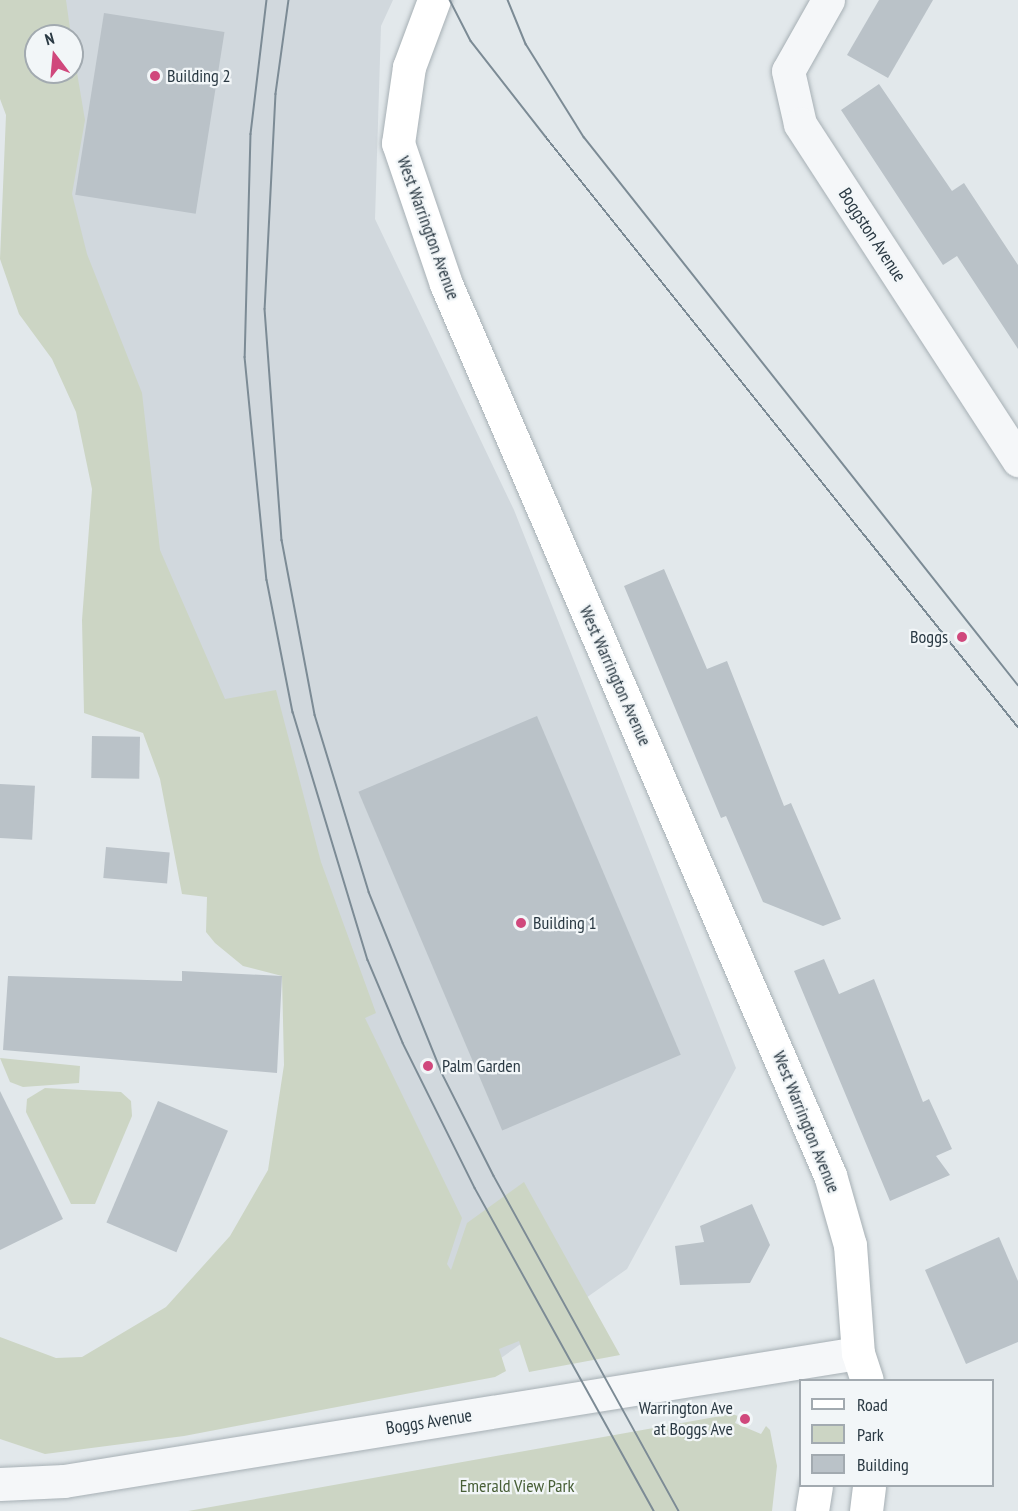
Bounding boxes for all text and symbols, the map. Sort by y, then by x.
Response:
north arrow [24,24,84,84]
text: N [43,28,56,49]
place label: Building 2 [167,65,231,87]
marker: Building 2 [148,69,162,83]
street label: West Warrington Avenue [392,153,464,303]
street label: Boggston Avenue [834,184,910,286]
street label: West Warrington Avenue [574,602,656,750]
place label: Boggs [910,626,948,648]
marker: Boggs [953,628,971,646]
place label: Building 1 [533,912,597,934]
marker: Building 1 [514,916,528,930]
street label: West Warrington Avenue [768,1048,844,1196]
place label: Palm Garden [442,1055,521,1077]
marker: Palm Garden [419,1057,437,1075]
legend [799,1379,994,1487]
text: Road [857,1393,888,1416]
place label: Warrington Ave at Boggs Ave [638,1398,733,1440]
street label: Boggs Avenue [384,1405,474,1439]
marker: Warrington Ave at Boggs Ave [738,1412,752,1426]
text: Park [857,1423,884,1446]
text: Building [857,1453,909,1476]
park label: Emerald View Park [459,1475,575,1497]

